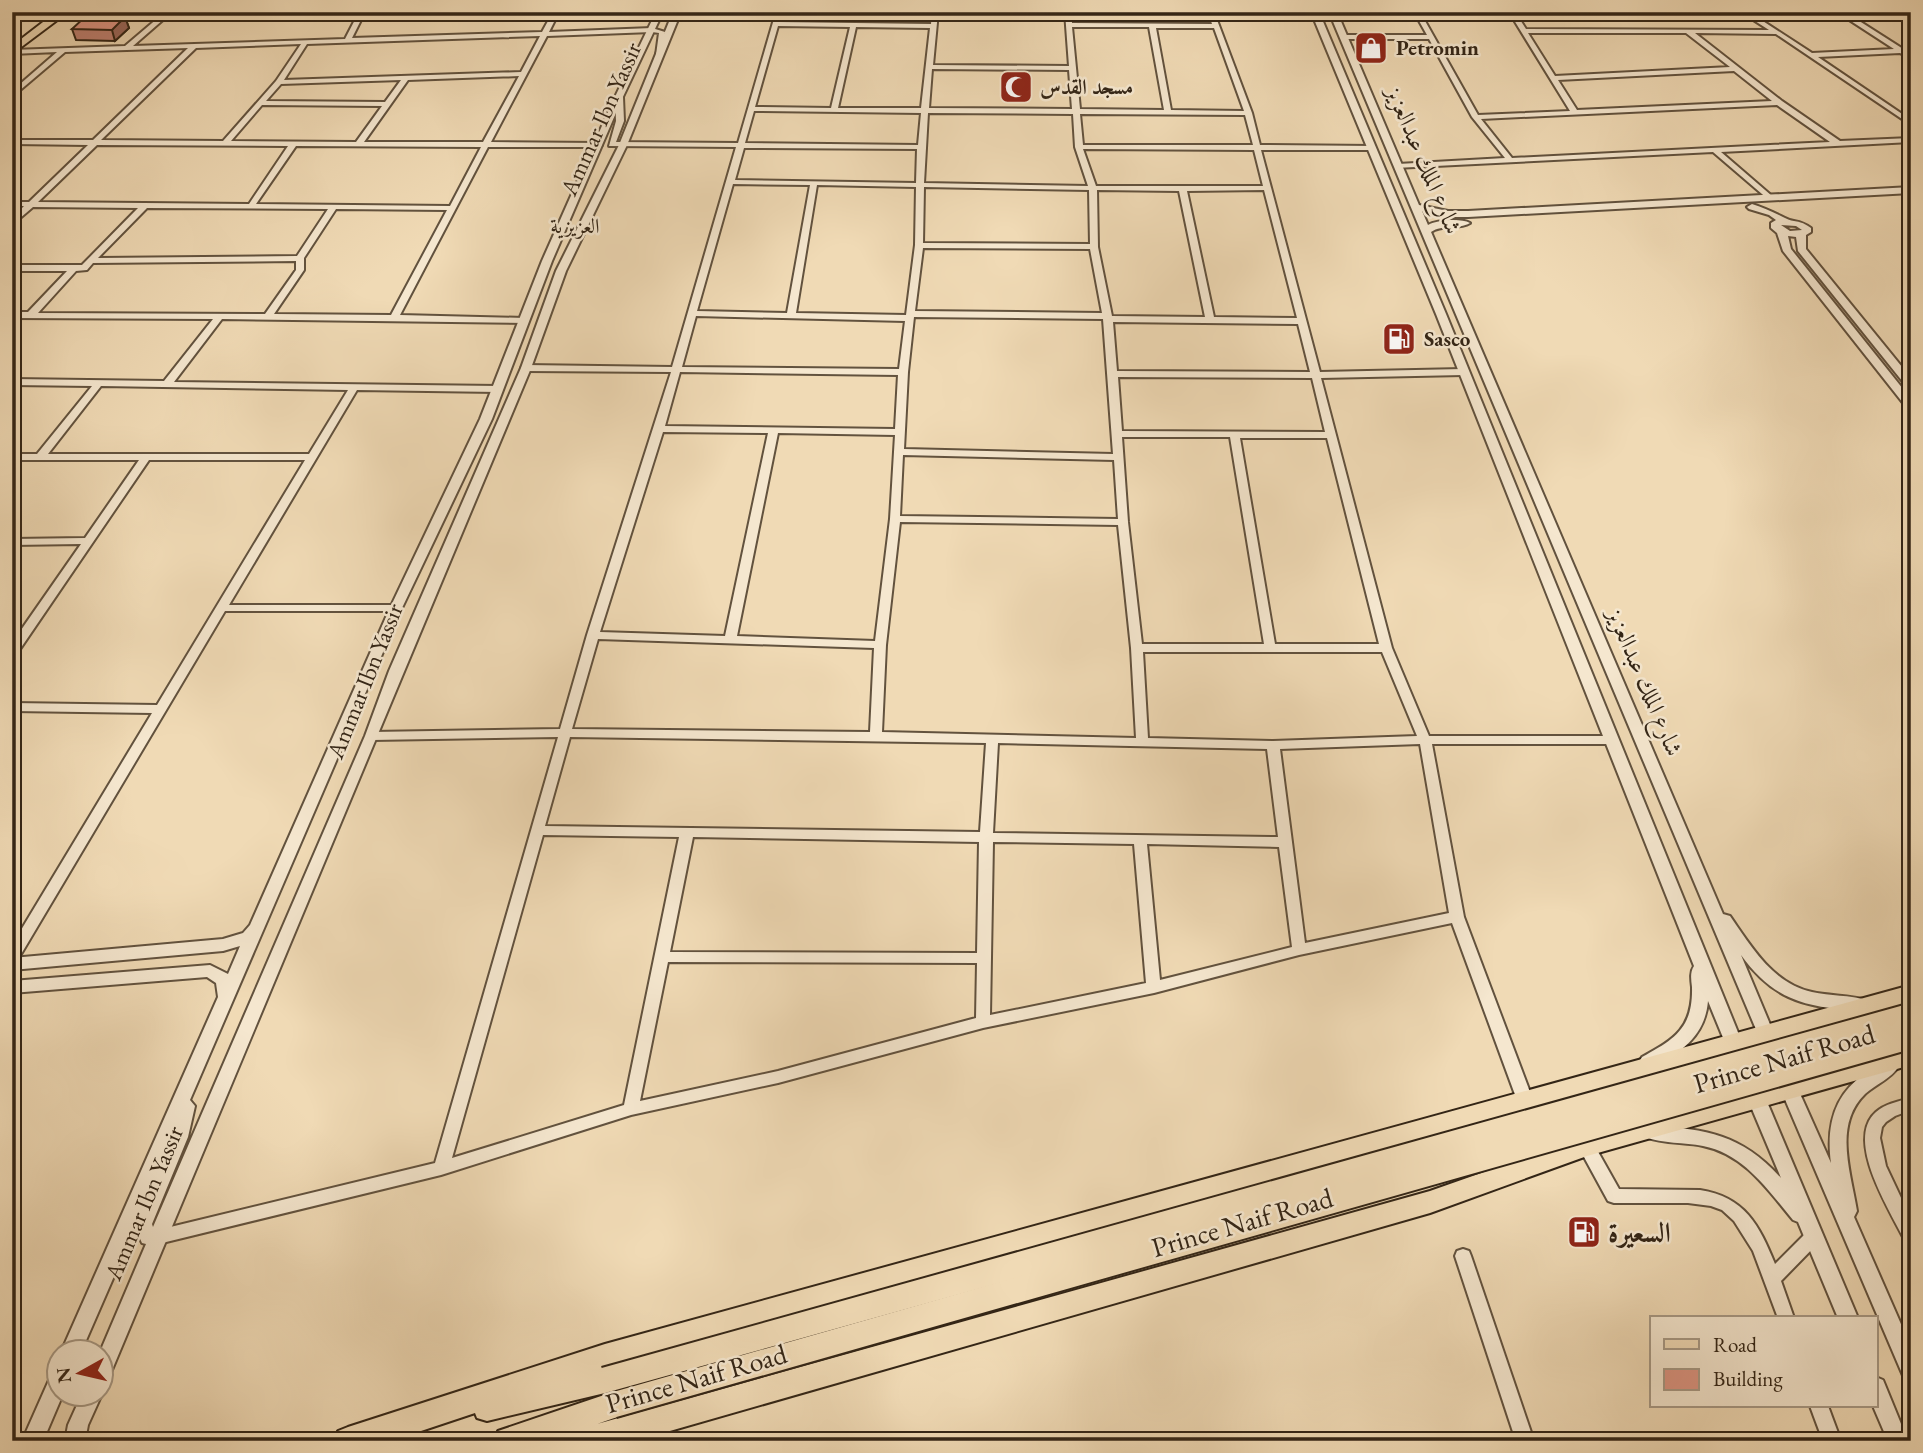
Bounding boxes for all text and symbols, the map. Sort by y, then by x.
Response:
shop icon: Petromin [1352,29,1390,67]
place label: Petromin [1396,34,1479,61]
street label: Ammar Ibn Yassir [552,37,648,201]
mosque icon: مسجد القدس [997,68,1035,106]
place label: مسجد القدس [1040,73,1133,100]
street label: شارع الملك عبدالعزيز [1374,78,1470,240]
district label: العزيزية [550,212,600,239]
fuel station icon: Sasco [1380,320,1418,358]
place label: Sasco [1424,325,1471,352]
street label: Ammar Ibn Yassir [319,599,410,764]
street label: شارع الملك عبدالعزيز [1595,600,1691,762]
street label: Prince Naif Road [1689,1015,1880,1101]
street label: Ammar Ibn Yassir [97,1121,190,1286]
street label: Prince Naif Road [1147,1179,1338,1265]
fuel station icon: السعيرة [1565,1213,1603,1251]
place label: السعيرة [1608,1214,1671,1250]
legend [1650,1316,1878,1408]
text: Road [1713,1331,1757,1358]
street label: Prince Naif Road [601,1335,792,1421]
north arrow [46,1338,116,1408]
text: N [50,1365,77,1385]
text: Building [1713,1365,1783,1392]

